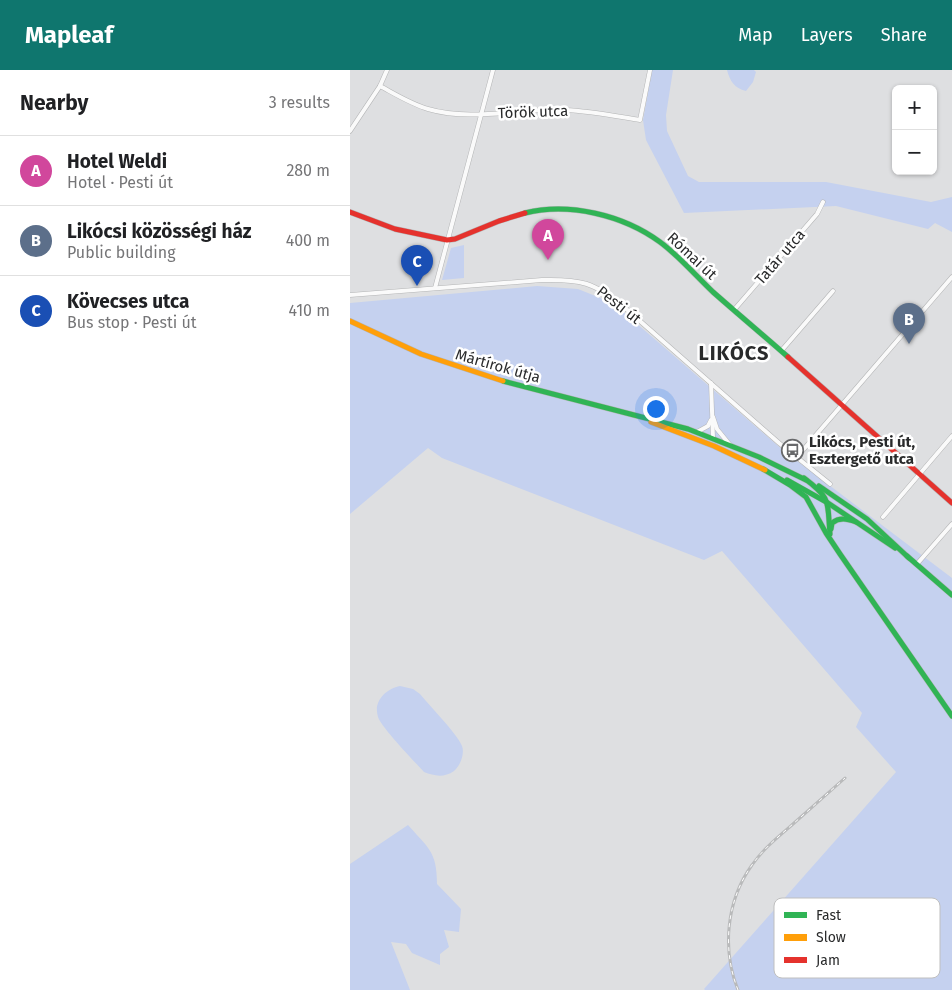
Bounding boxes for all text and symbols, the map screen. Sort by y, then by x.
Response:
text: Mapleaf [25,21,113,49]
text: Map [738,24,773,46]
text: Layers [801,24,853,46]
text: Share [881,24,927,46]
map controls [892,85,937,175]
button: + [892,85,937,130]
text: Nearby [20,90,88,116]
text: 3 results [269,93,330,112]
street label: Török utca [497,102,569,122]
button: − [892,130,937,175]
text: Hotel Weldi [67,150,167,173]
text: A [31,161,41,180]
text: 280 m [286,161,330,180]
text: Hotel · Pesti út [67,173,173,192]
pin: A [532,219,564,260]
text: Likócsi közösségi ház [67,220,252,243]
street label: Tatár utca [751,226,809,288]
street label: Római út [664,229,721,284]
text: B [31,231,41,250]
text: 400 m [286,231,330,250]
text: Public building [67,243,175,262]
pin: C [401,245,433,286]
street label: Pesti út [593,282,645,328]
text: Kövecses utca [67,290,189,313]
text: C [31,301,41,320]
text: 410 m [289,301,330,320]
pin: B [893,303,925,344]
text: Bus stop · Pesti út [67,313,197,332]
district label: LIKÓCS [699,341,769,365]
street label: Mártírok útja [453,345,543,387]
your location [643,396,669,422]
place label: Likócs, Pesti út, Esztergető utca [809,433,915,468]
bus stop icon: Likócs, Pesti út, Esztergető utca [781,439,805,463]
legend [774,898,940,978]
text: Fast [816,907,842,924]
text: Slow [816,929,846,946]
text: Jam [816,952,840,969]

